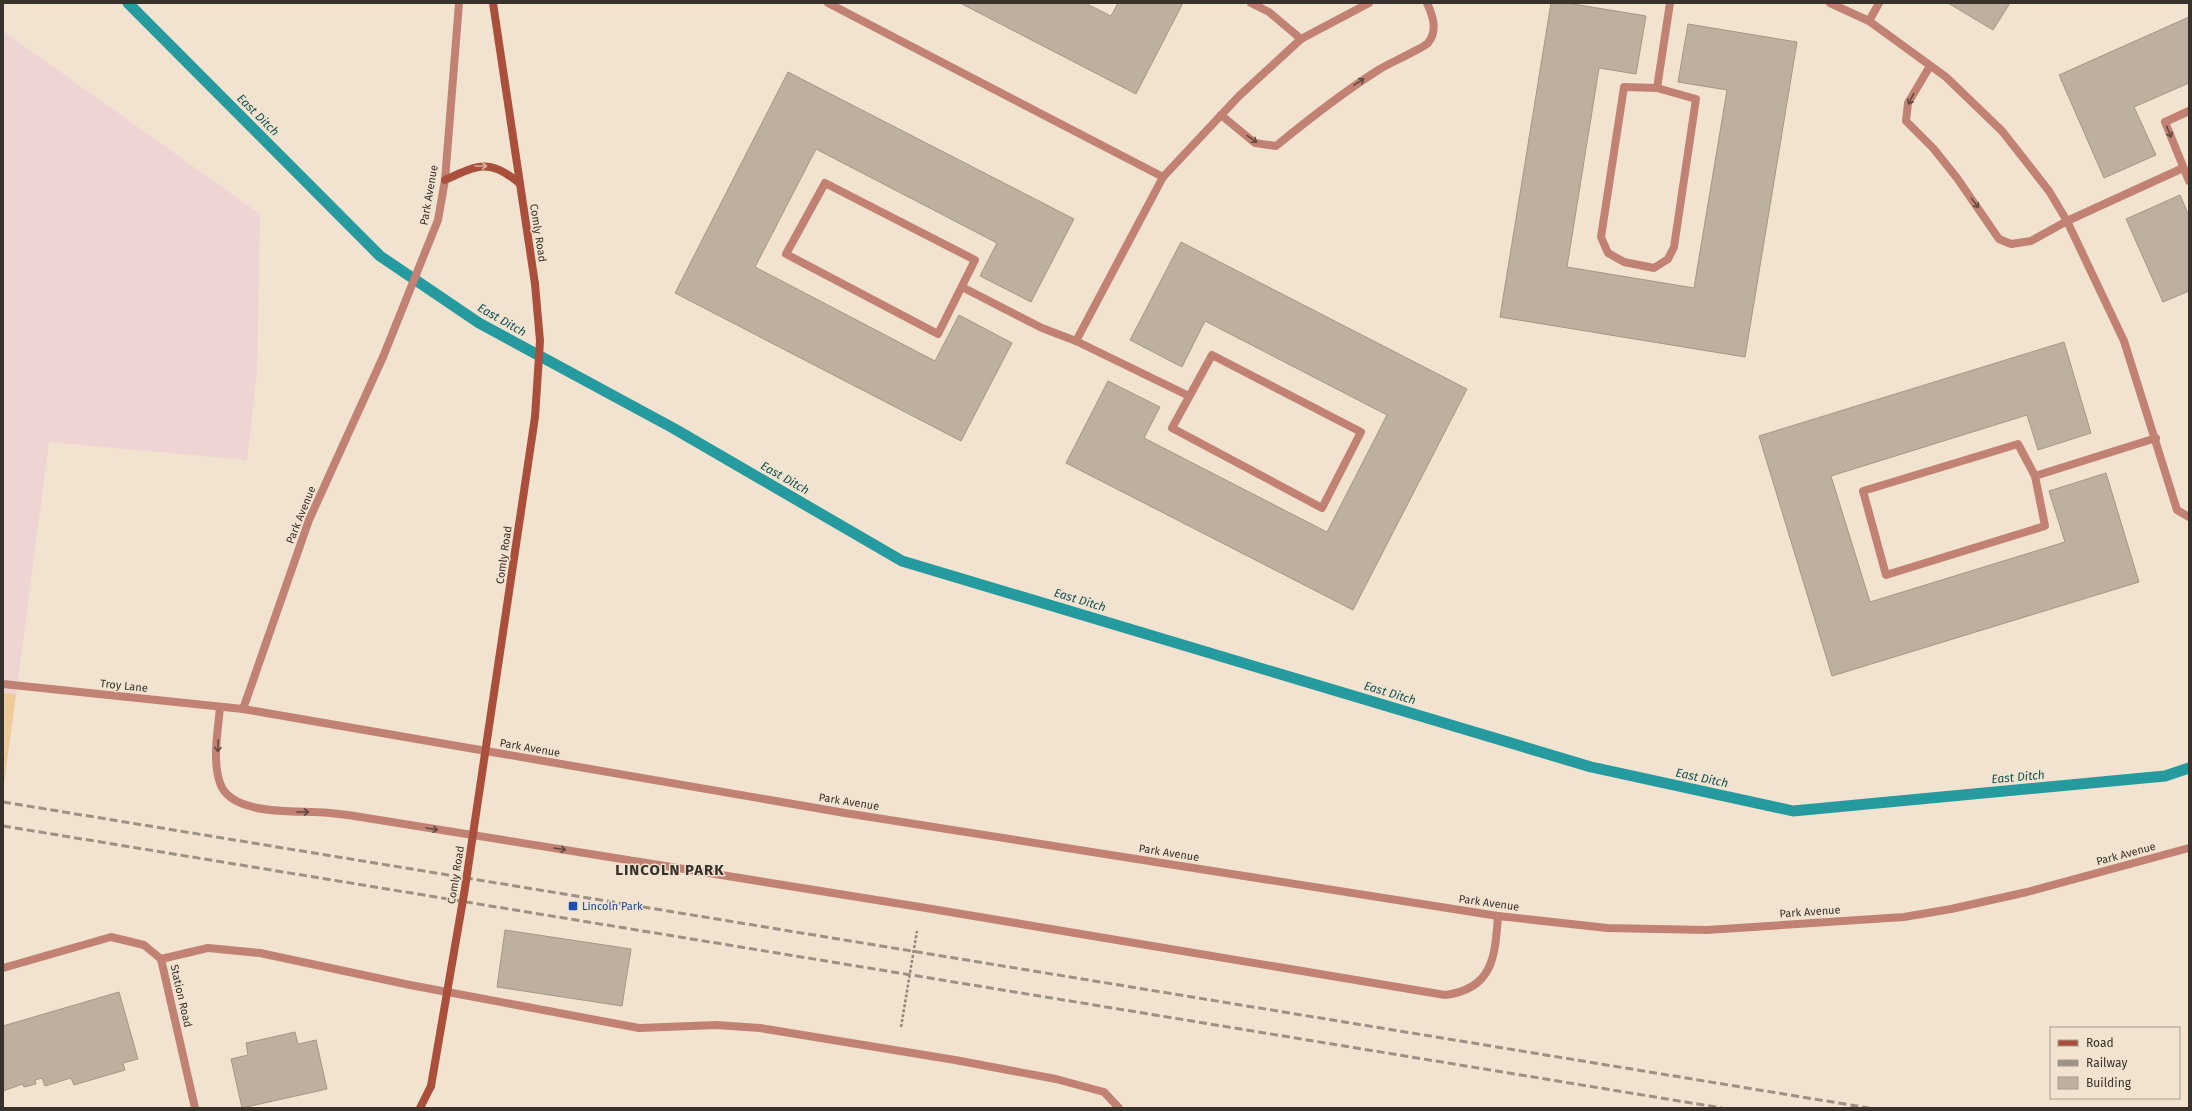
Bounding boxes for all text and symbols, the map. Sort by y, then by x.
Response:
one-way arrow [1353,78,1365,86]
water label: East Ditch [234,91,282,139]
one-way arrow [1907,93,1914,105]
one-way arrow [2165,126,2173,138]
one-way arrow [1246,135,1257,143]
one-way arrow [474,162,487,170]
street label: Park Avenue [417,164,441,226]
one-way arrow [1971,197,1979,208]
street label: Comly Road [527,203,549,263]
water label: East Ditch [475,301,529,339]
water label: East Ditch [758,459,812,497]
street label: Park Avenue [284,484,318,546]
street label: Comly Road [493,525,515,585]
water label: East Ditch [1052,585,1108,615]
street label: Troy Lane [100,677,148,695]
water label: East Ditch [1362,678,1418,708]
street label: Park Avenue [499,736,561,760]
one-way arrow [214,739,221,752]
water label: East Ditch [1674,766,1730,790]
water label: East Ditch [1991,768,2045,786]
street label: Park Avenue [818,791,880,813]
one-way arrow [296,808,309,816]
one-way arrow [425,825,438,833]
street label: Park Avenue [2095,840,2157,868]
street label: Park Avenue [1138,842,1200,864]
street label: Comly Road [445,845,467,905]
one-way arrow [553,845,566,853]
district label: LINCOLN PARK [615,861,725,879]
street label: Park Avenue [1458,892,1520,914]
marker: Lincoln Park [567,900,579,912]
place label: Lincoln Park [582,900,643,913]
street label: Park Avenue [1779,903,1841,921]
street label: Station Road [167,963,195,1029]
legend [2050,1027,2180,1099]
text: Road [2086,1036,2114,1050]
text: Railway [2086,1056,2127,1070]
text: Building [2086,1076,2132,1090]

